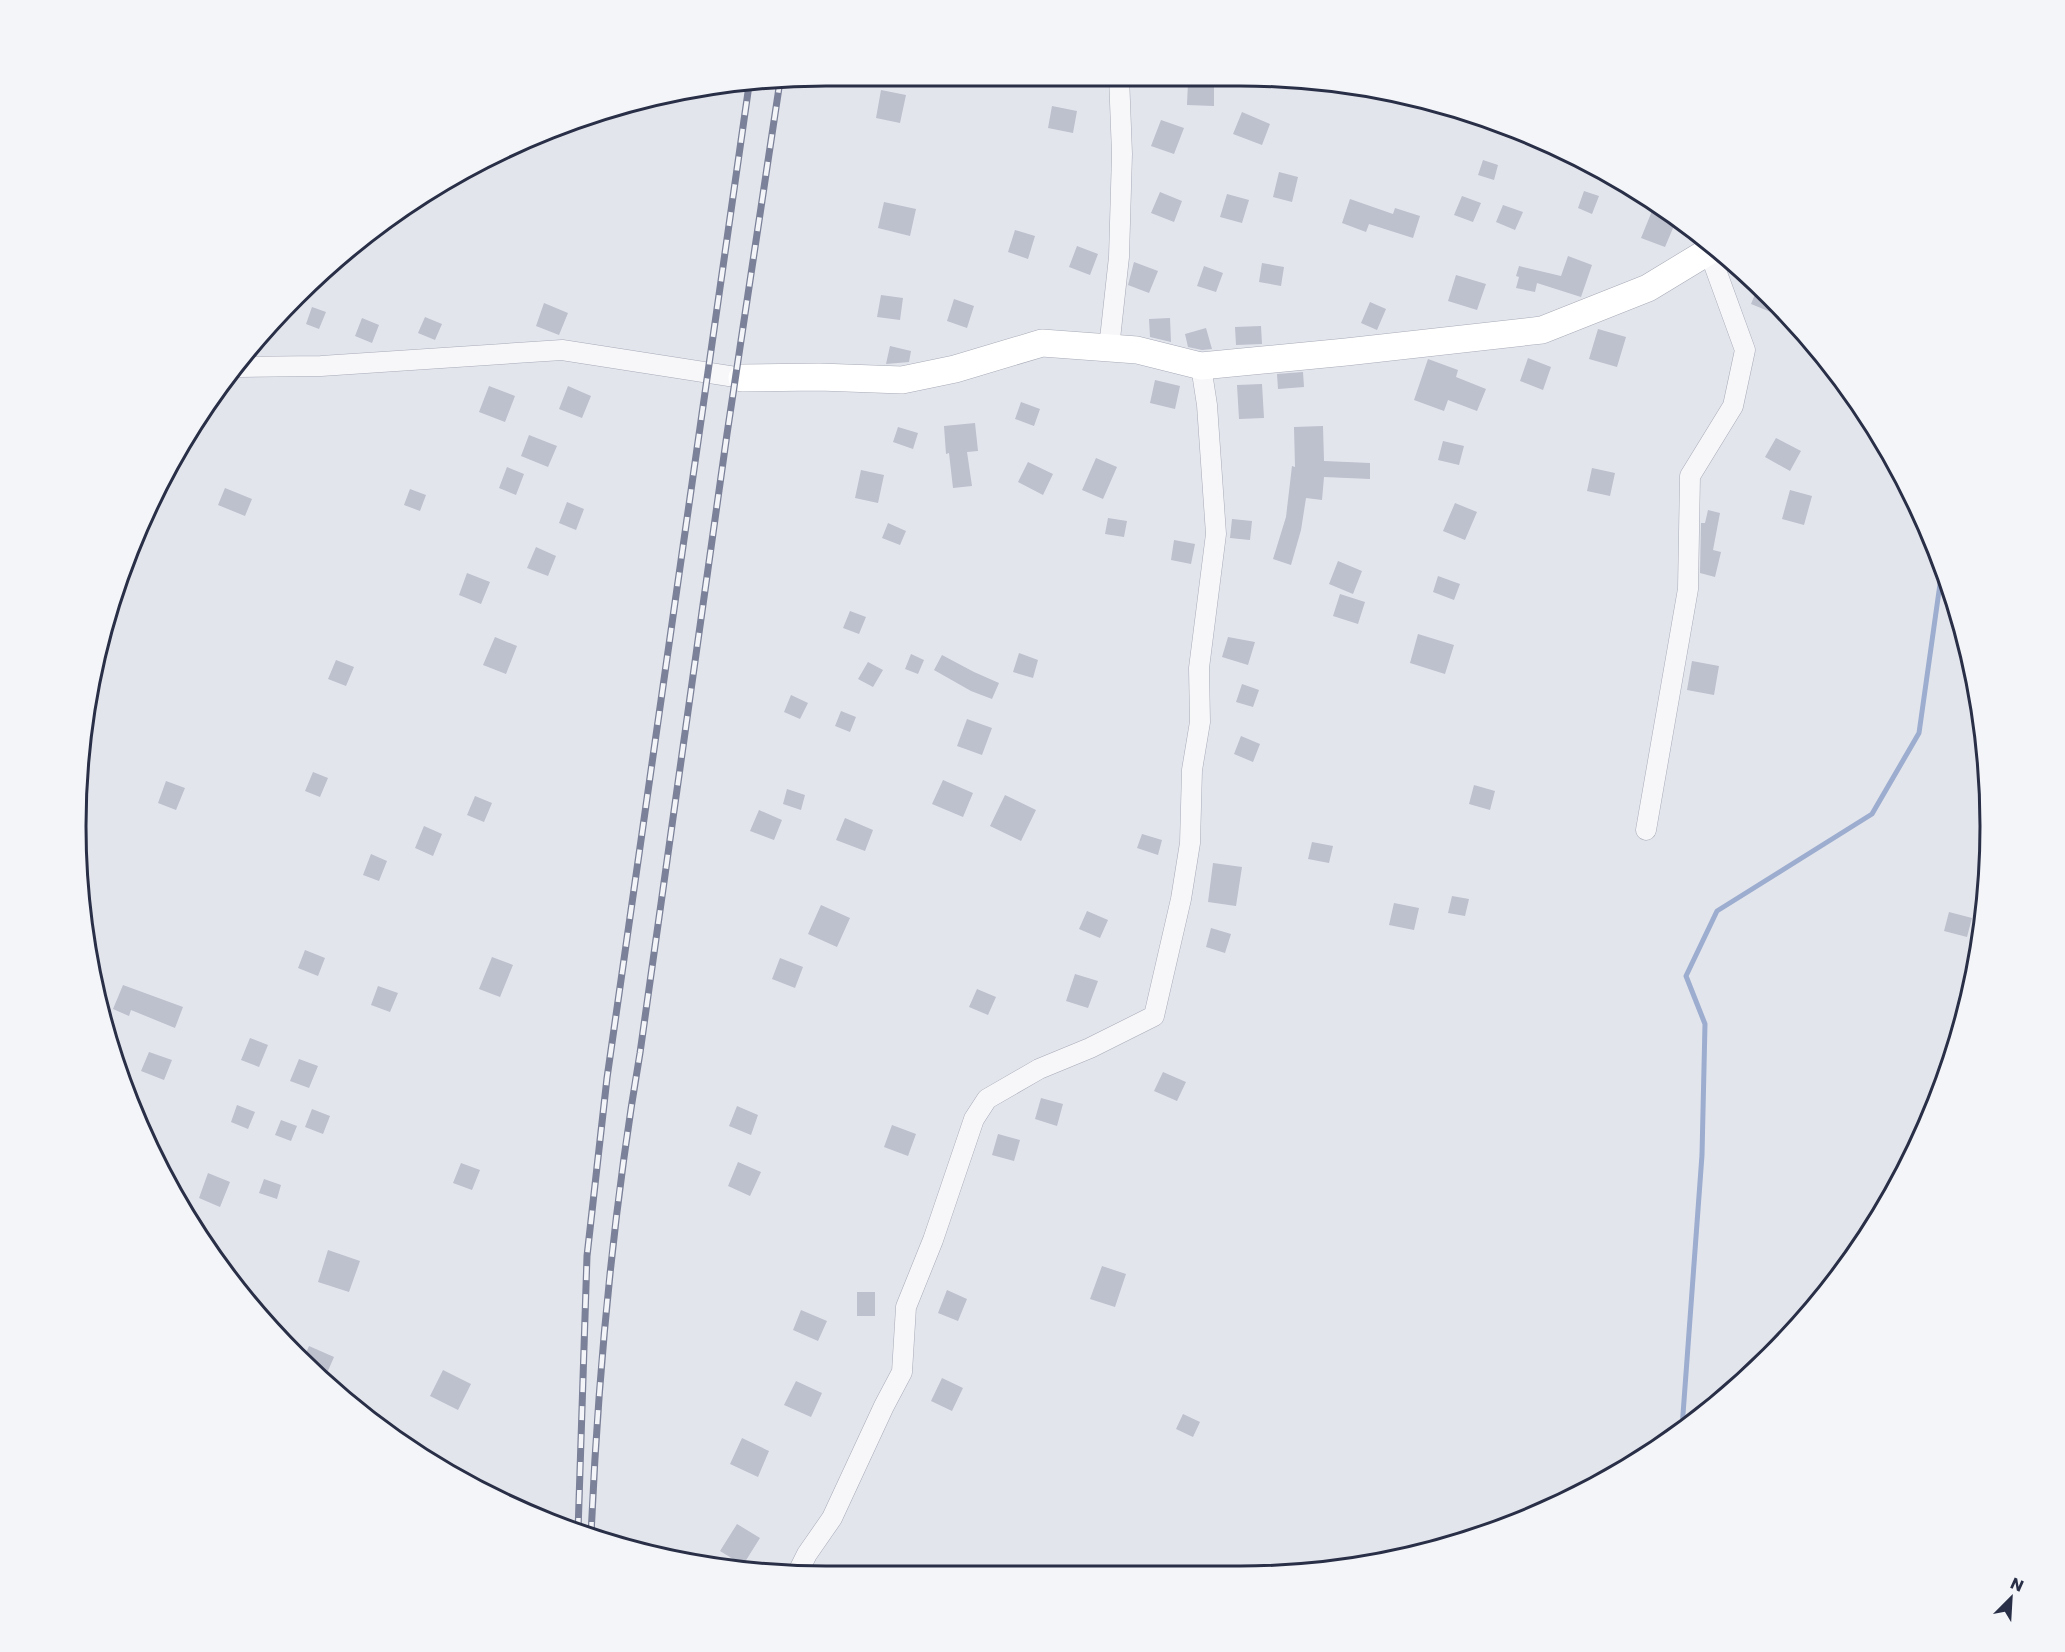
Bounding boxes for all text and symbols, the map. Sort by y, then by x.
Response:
north arrow [1981,1568,2041,1628]
text: N [2007,1572,2027,1598]

